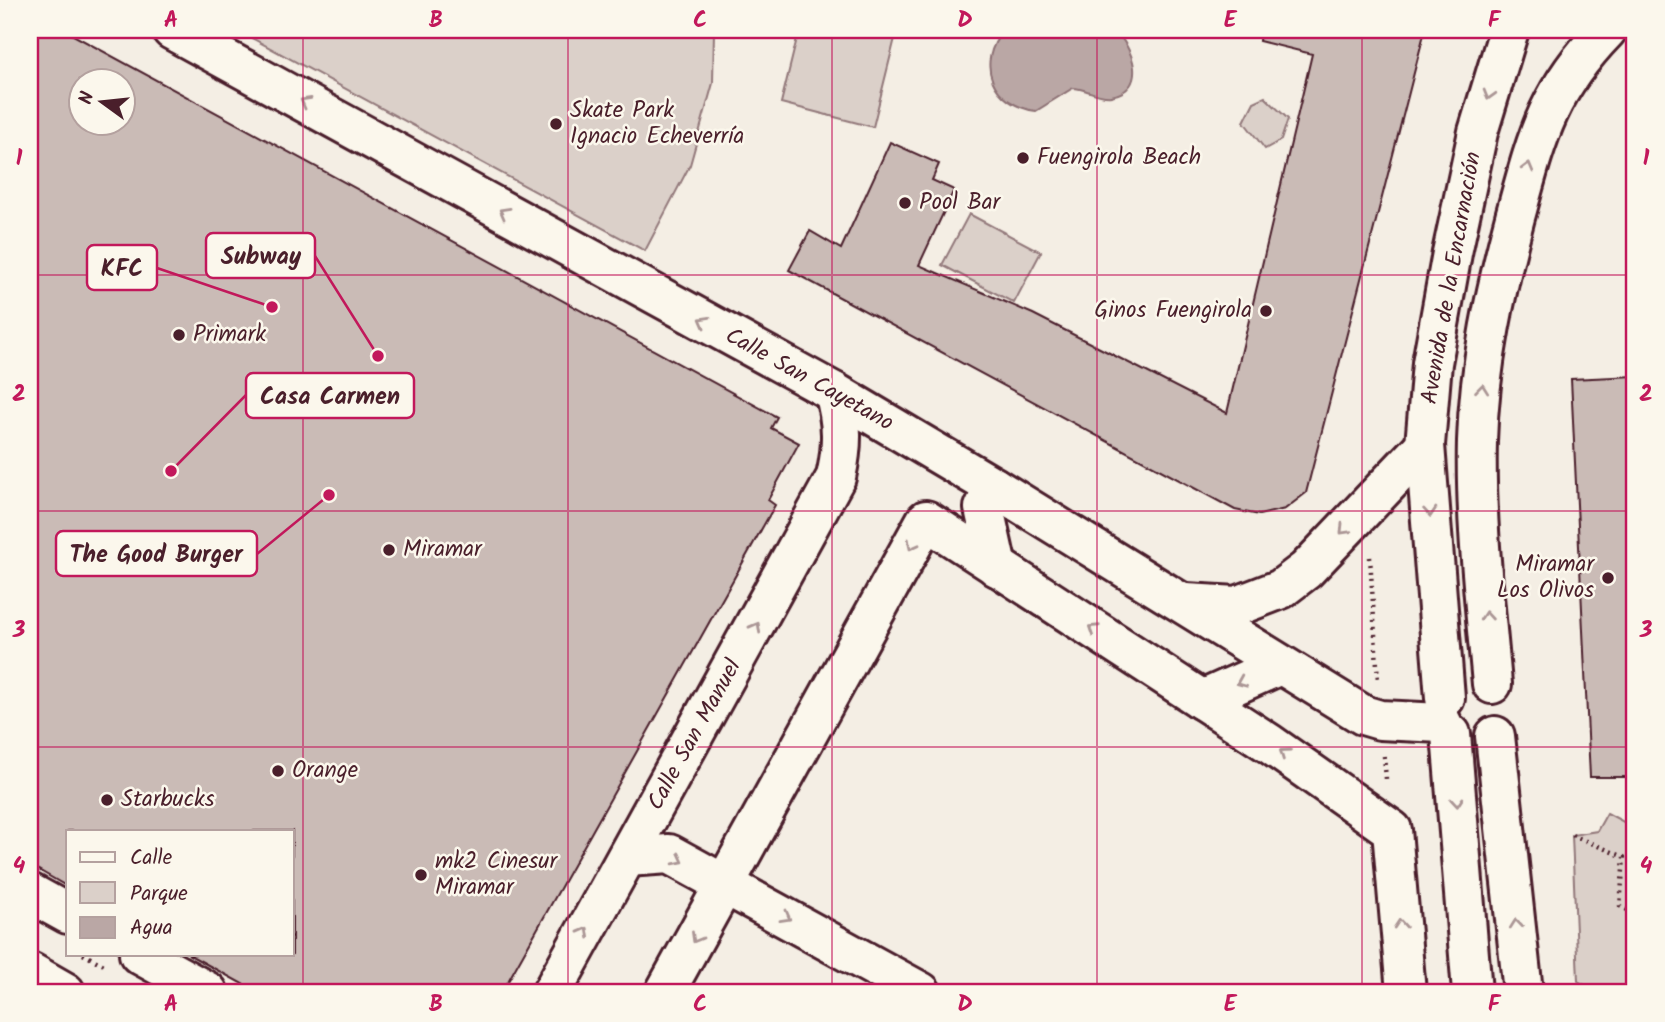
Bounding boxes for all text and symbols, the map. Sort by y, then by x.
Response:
text: A [164,3,178,39]
text: B [429,3,443,39]
text: C [693,3,707,39]
text: D [957,3,973,39]
text: E [1224,3,1238,39]
text: F [1488,3,1502,39]
north arrow [66,66,136,136]
text: N [71,88,104,108]
one-way arrow [1483,89,1498,101]
place label: Skate Park Ignacio Echeverría [570,93,744,155]
one-way arrow [299,97,312,111]
marker: Skate Park Ignacio Echeverría [548,116,564,132]
place label: Fuengirola Beach [1037,140,1201,176]
text: 1 [16,141,23,177]
text: 1 [1643,141,1650,177]
street label: Avenida de la Encarnación [1412,149,1492,407]
marker: Fuengirola Beach [1015,150,1031,166]
one-way arrow [1520,161,1534,173]
place label: Pool Bar [919,185,1002,221]
marker: Pool Bar [897,195,913,211]
one-way arrow [499,206,512,220]
callout: Subway [206,233,315,278]
text: Subway [221,238,302,277]
callout: KFC [87,245,157,290]
text: KFC [101,250,143,289]
place label: Ginos Fuengirola [1094,293,1252,329]
marker: Ginos Fuengirola [1258,303,1274,319]
one-way arrow [699,316,711,329]
place label: Primark [193,317,266,353]
street label: Calle San Cayetano [718,319,900,441]
marker: Primark [171,327,187,343]
callout: Casa Carmen [246,373,414,418]
text: 2 [12,377,26,413]
text: 2 [1639,377,1653,413]
text: Casa Carmen [260,378,400,417]
one-way arrow [1475,383,1490,395]
one-way arrow [1422,507,1437,518]
one-way arrow [1340,522,1353,535]
callout: The Good Burger [56,531,257,576]
place label: Miramar [403,532,483,568]
text: The Good Burger [69,536,244,575]
one-way arrow [907,538,921,550]
marker: Miramar [381,542,397,558]
place label: Miramar Los Olivos [1497,547,1595,609]
marker: Miramar Los Olivos [1600,570,1616,586]
one-way arrow [1479,610,1494,621]
text: 3 [12,613,26,649]
text: 3 [1639,613,1653,649]
one-way arrow [748,622,761,634]
one-way arrow [1088,625,1101,637]
street label: Calle San Manuel [638,652,752,817]
one-way arrow [1236,674,1248,688]
one-way arrow [1279,749,1292,761]
place label: Orange [292,753,358,789]
marker: Orange [270,763,286,779]
place label: Starbucks [121,782,215,818]
marker: Starbucks [99,792,115,808]
one-way arrow [1449,797,1464,808]
legend [66,830,294,956]
text: Calle [130,842,173,875]
place label: mk2 Cinesur Miramar [435,844,558,906]
text: 4 [13,849,26,885]
text: 4 [1640,849,1653,885]
one-way arrow [672,851,684,865]
marker: mk2 Cinesur Miramar [413,867,429,883]
text: Parque [130,878,188,911]
one-way arrow [779,909,792,922]
text: Agua [130,912,173,945]
one-way arrow [1393,918,1408,929]
one-way arrow [1509,919,1524,930]
one-way arrow [577,927,590,940]
one-way arrow [691,931,704,944]
text: A [164,987,178,1022]
text: B [429,987,443,1022]
text: C [693,987,707,1022]
text: D [957,987,973,1022]
text: E [1224,987,1238,1022]
text: F [1488,987,1502,1022]

